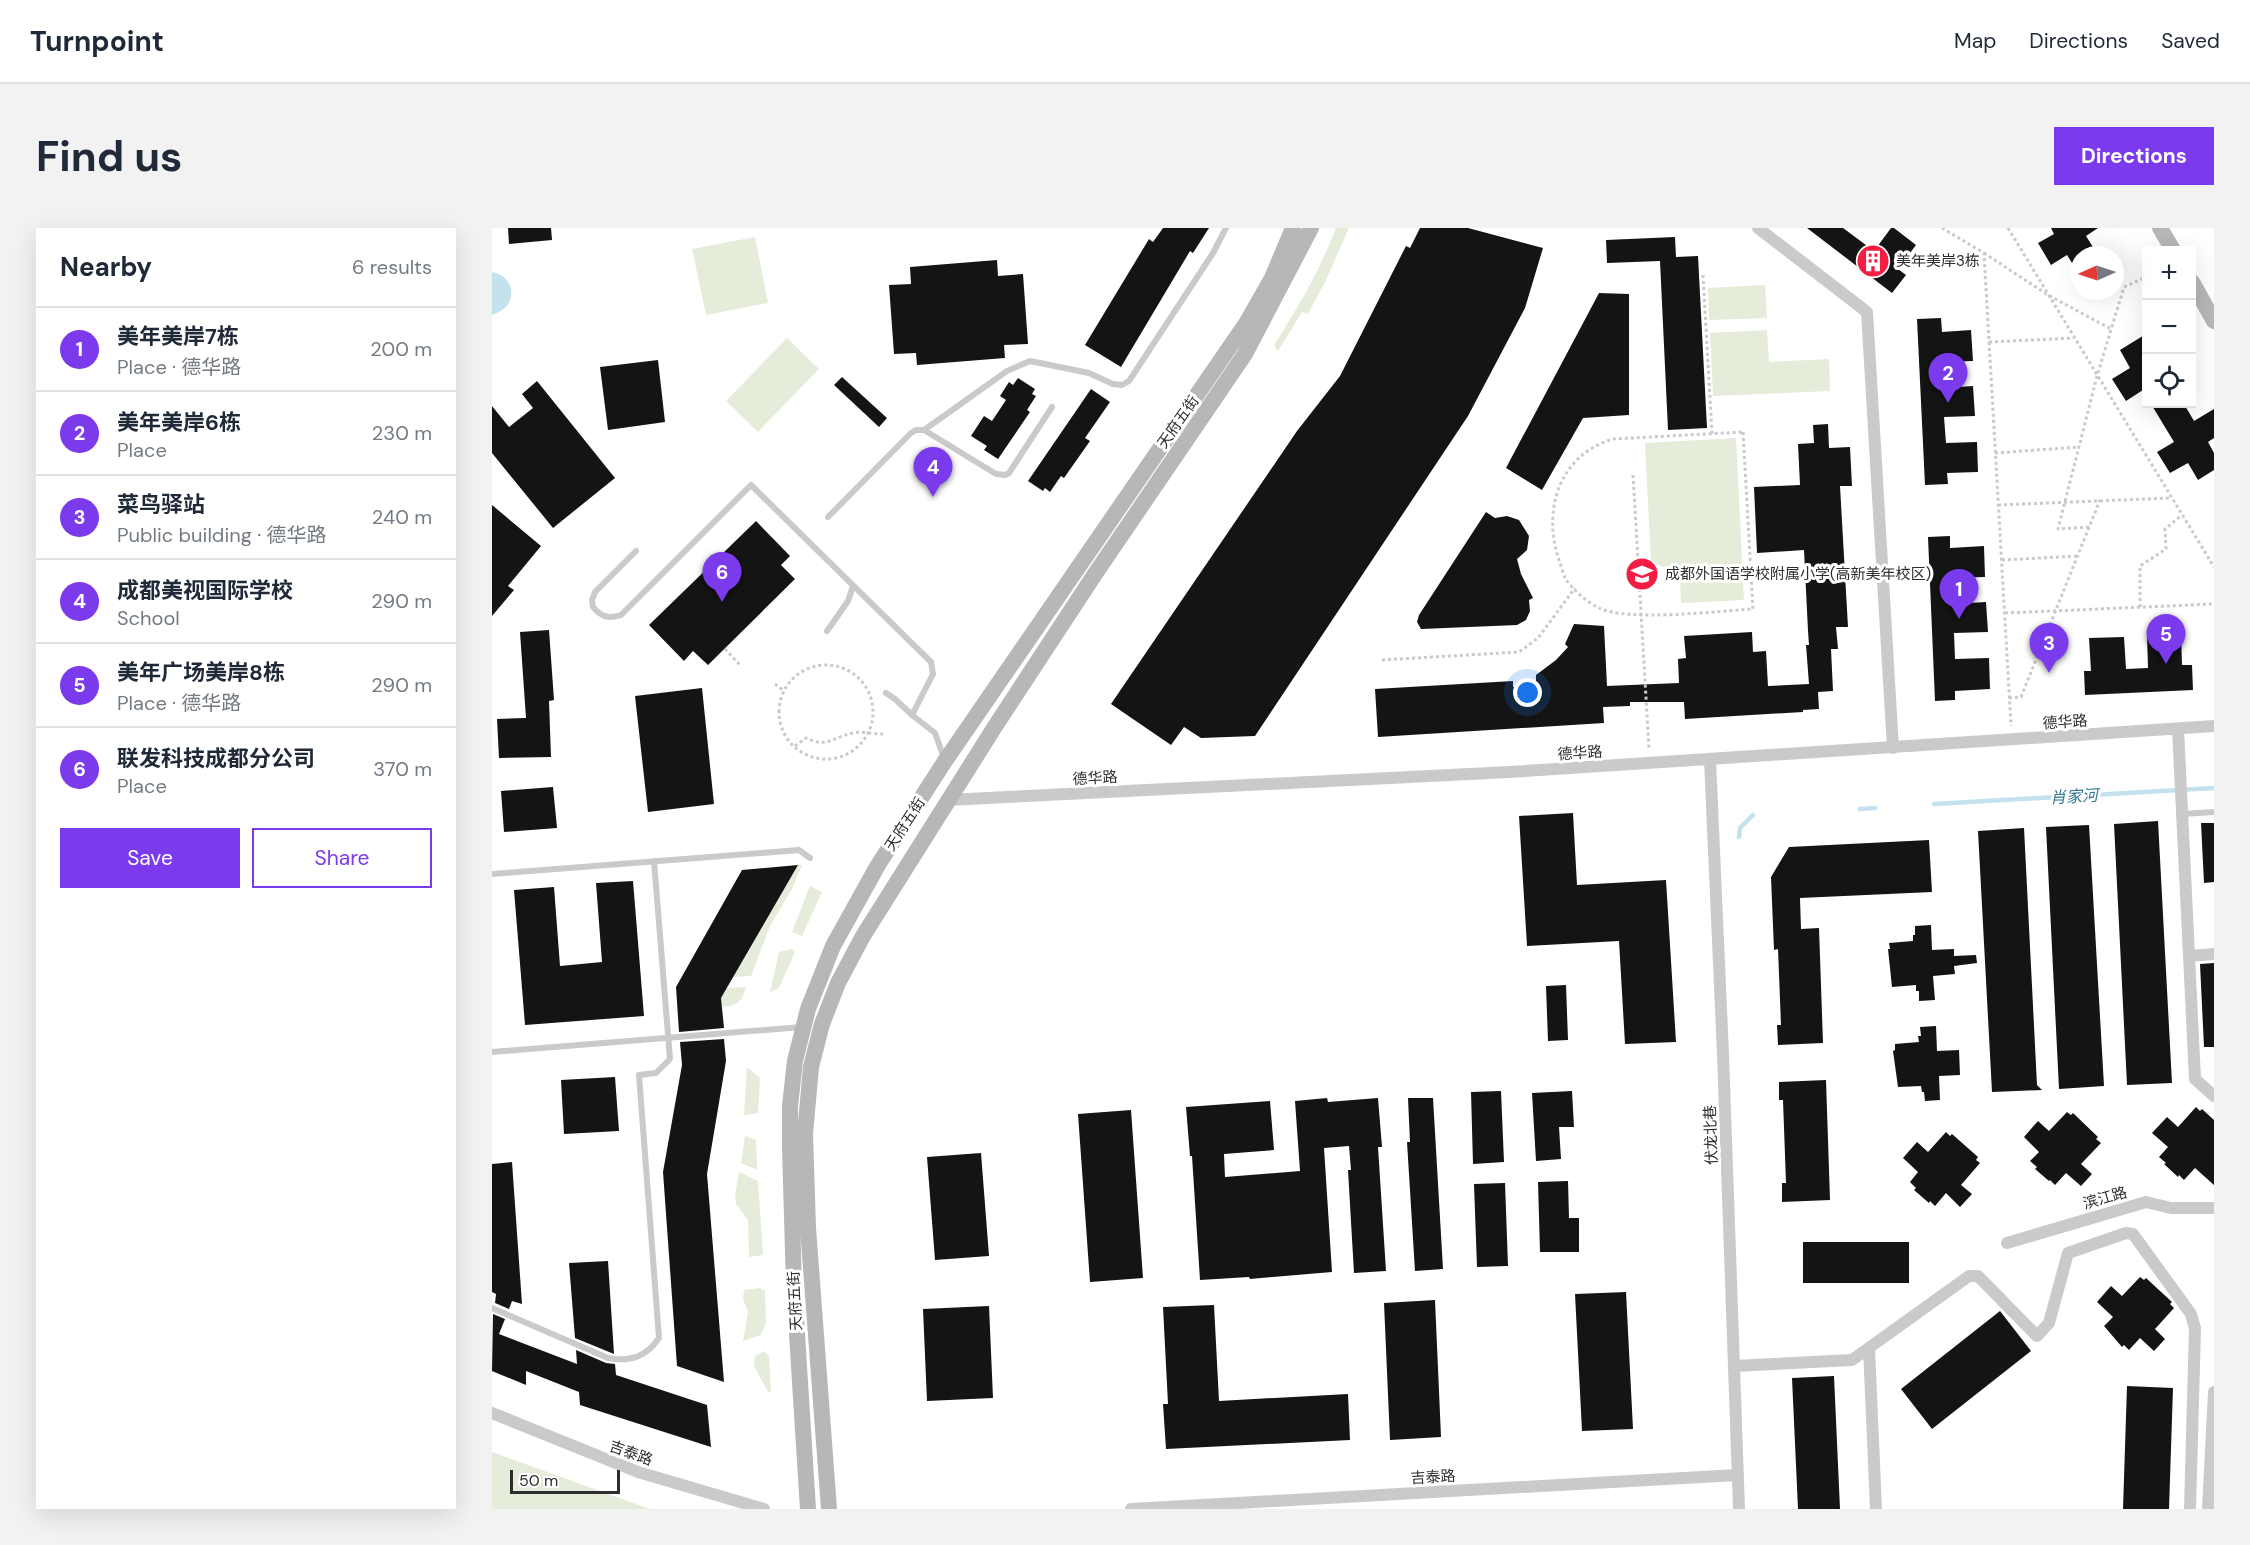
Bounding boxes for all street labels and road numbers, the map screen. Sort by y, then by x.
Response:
street label: 天府五街 [1153,392,1203,452]
street label: 德华路 [2042,710,2088,734]
street label: 德华路 [1557,741,1603,765]
street label: 德华路 [1072,767,1118,789]
street label: 天府五街 [880,793,930,855]
street label: 伏龙北巷 [1700,1105,1722,1165]
street label: 滨江路 [2081,1182,2129,1214]
street label: 天府五街 [783,1271,807,1331]
street label: 吉泰路 [606,1436,656,1470]
street label: 吉泰路 [1410,1466,1456,1488]

